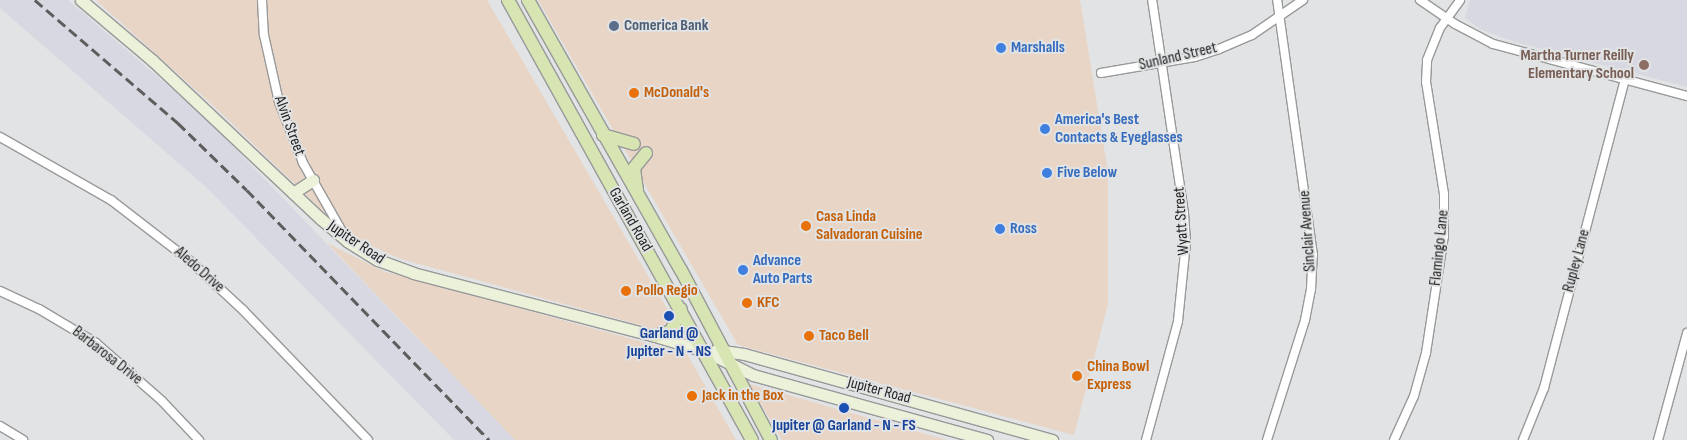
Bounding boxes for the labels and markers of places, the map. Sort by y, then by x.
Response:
place label: Comerica Bank [624,16,708,36]
marker: Comerica Bank [608,20,620,32]
place label: Marshalls [1011,38,1065,58]
marker: Marshalls [995,42,1007,54]
place label: Martha Turner Reilly Elementary School [1520,46,1634,84]
marker: Martha Turner Reilly Elementary School [1638,59,1650,71]
place label: McDonald's [644,83,709,103]
marker: McDonald's [628,87,640,99]
place label: America's Best Contacts & Eyeglasses [1055,110,1183,148]
marker: America's Best Contacts & Eyeglasses [1039,123,1051,135]
place label: Five Below [1057,163,1117,183]
marker: Five Below [1041,167,1053,179]
place label: Casa Linda Salvadoran Cuisine [816,207,923,245]
place label: Ross [1010,219,1037,239]
marker: Casa Linda Salvadoran Cuisine [800,220,812,232]
marker: Ross [994,223,1006,235]
place label: Advance Auto Parts [753,251,812,289]
marker: Advance Auto Parts [737,264,749,276]
place label: Pollo Regio [636,281,698,301]
marker: Pollo Regio [620,285,632,297]
place label: KFC [757,293,780,313]
marker: KFC [741,297,753,309]
marker: Garland @ Jupiter - N - NS [663,310,675,322]
place label: Garland @ Jupiter - N - NS [627,324,711,362]
place label: Taco Bell [819,326,869,346]
marker: Taco Bell [803,330,815,342]
place label: China Bowl Express [1087,357,1149,395]
marker: China Bowl Express [1071,370,1083,382]
place label: Jack in the Box [702,386,784,406]
marker: Jack in the Box [686,390,698,402]
marker: Jupiter @ Garland - N - FS [838,402,850,414]
place label: Jupiter @ Garland - N - FS [772,416,916,436]

